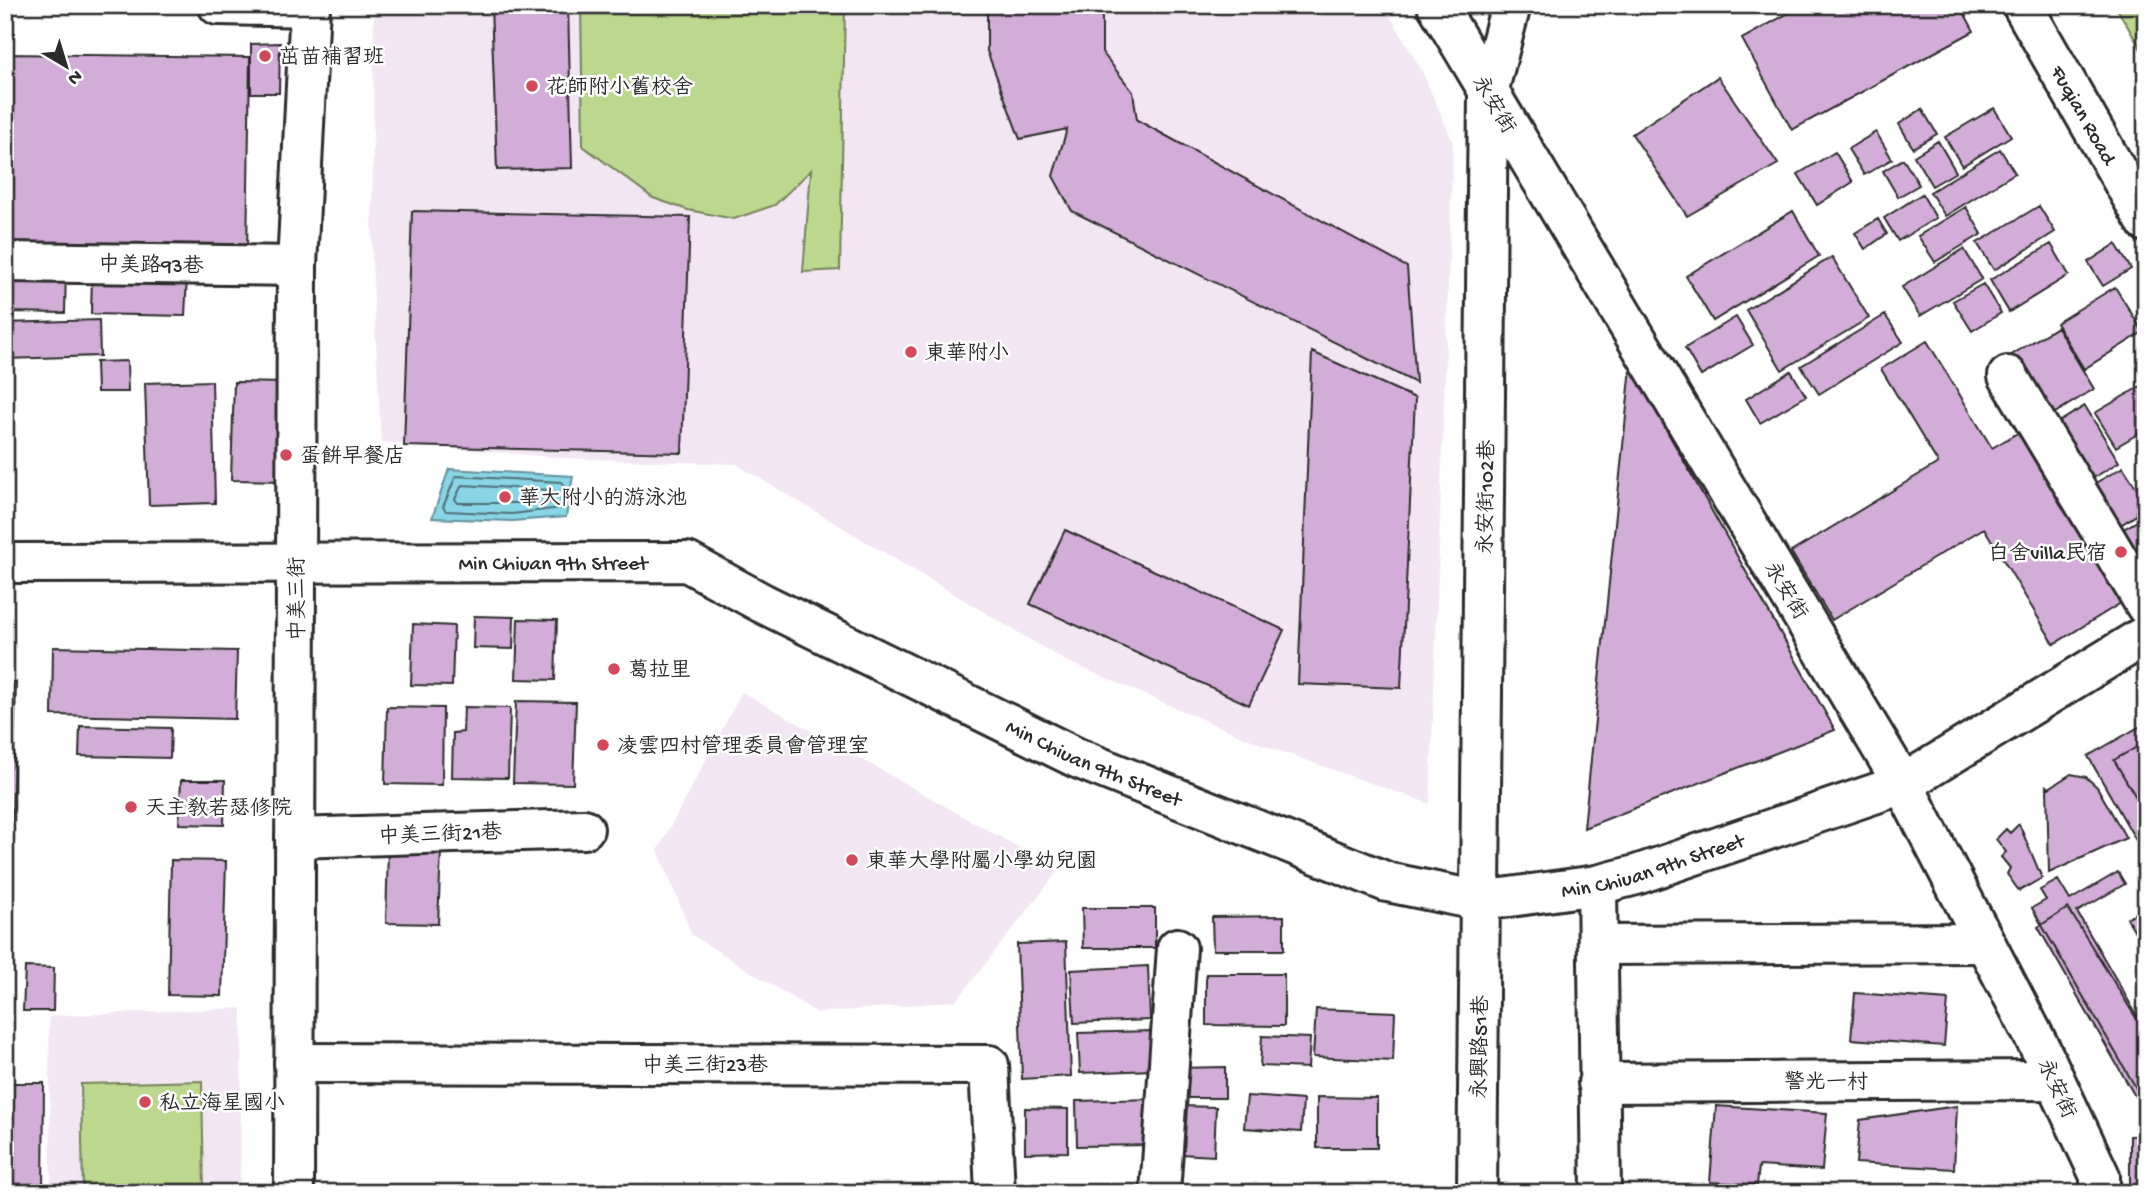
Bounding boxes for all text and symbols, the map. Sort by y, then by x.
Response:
north arrow [32,32,102,102]
place label: 茁苗補習班 [279,45,384,72]
marker: 茁苗補習班 [257,48,273,64]
street label: Fuqian Road [2043,61,2121,172]
text: N [62,64,86,90]
street label: 永安街 [1465,71,1521,139]
place label: 花師附小舊校舍 [546,75,693,102]
marker: 花師附小舊校舍 [524,78,540,94]
street label: 中美路93巷 [98,252,204,281]
place label: 東華附小 [925,341,1009,368]
marker: 東華附小 [903,344,919,360]
street label: 永安街102巷 [1473,439,1502,555]
place label: 蛋餅早餐店 [300,444,405,471]
marker: 蛋餅早餐店 [278,447,294,463]
place label: 華大附小的游泳池 [519,486,687,513]
marker: 華大附小的游泳池 [497,489,513,505]
place label: 白舍villa民宿 [1988,541,2107,568]
marker: 白舍villa民宿 [2113,544,2129,560]
street label: Min Chiuan 9th Street [458,553,650,578]
street label: 中美三街 [285,557,312,641]
street label: 永安街 [1757,557,1813,625]
place label: 葛拉里 [628,658,691,685]
marker: 葛拉里 [606,661,622,677]
street label: Min Chiuan 9th Street [1001,716,1187,815]
place label: 凌雲四村管理委員會管理室 [617,734,869,761]
marker: 凌雲四村管理委員會管理室 [595,737,611,753]
place label: 天主教若瑟修院 [145,796,292,823]
marker: 天主教若瑟修院 [123,799,139,815]
street label: 中美三街21巷 [378,820,502,851]
street label: Min Chiuan 9th Street [1560,829,1750,906]
place label: 東華大學附屬小學幼兒園 [866,849,1097,876]
marker: 東華大學附屬小學幼兒園 [844,852,860,868]
street label: 永興路51巷 [1467,995,1496,1099]
street label: 中美三街23巷 [642,1053,768,1080]
street label: 永安街 [2030,1055,2081,1123]
street label: 警光一村 [1784,1070,1868,1097]
place label: 私立海星國小 [159,1091,285,1118]
marker: 私立海星國小 [137,1094,153,1110]

